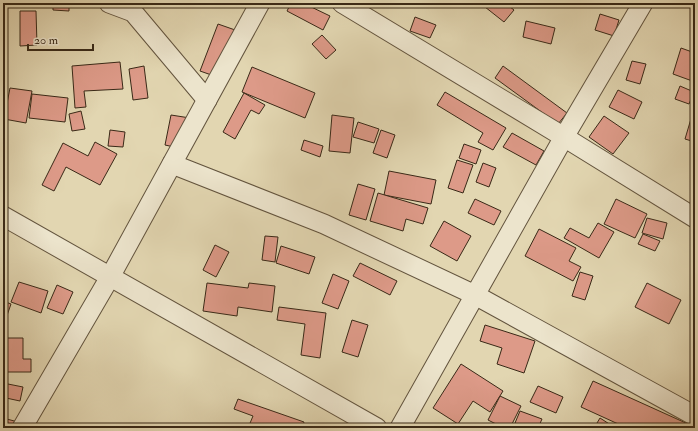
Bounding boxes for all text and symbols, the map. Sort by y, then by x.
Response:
scale bar [28,26,93,52]
text: 20 m [34,33,59,48]

